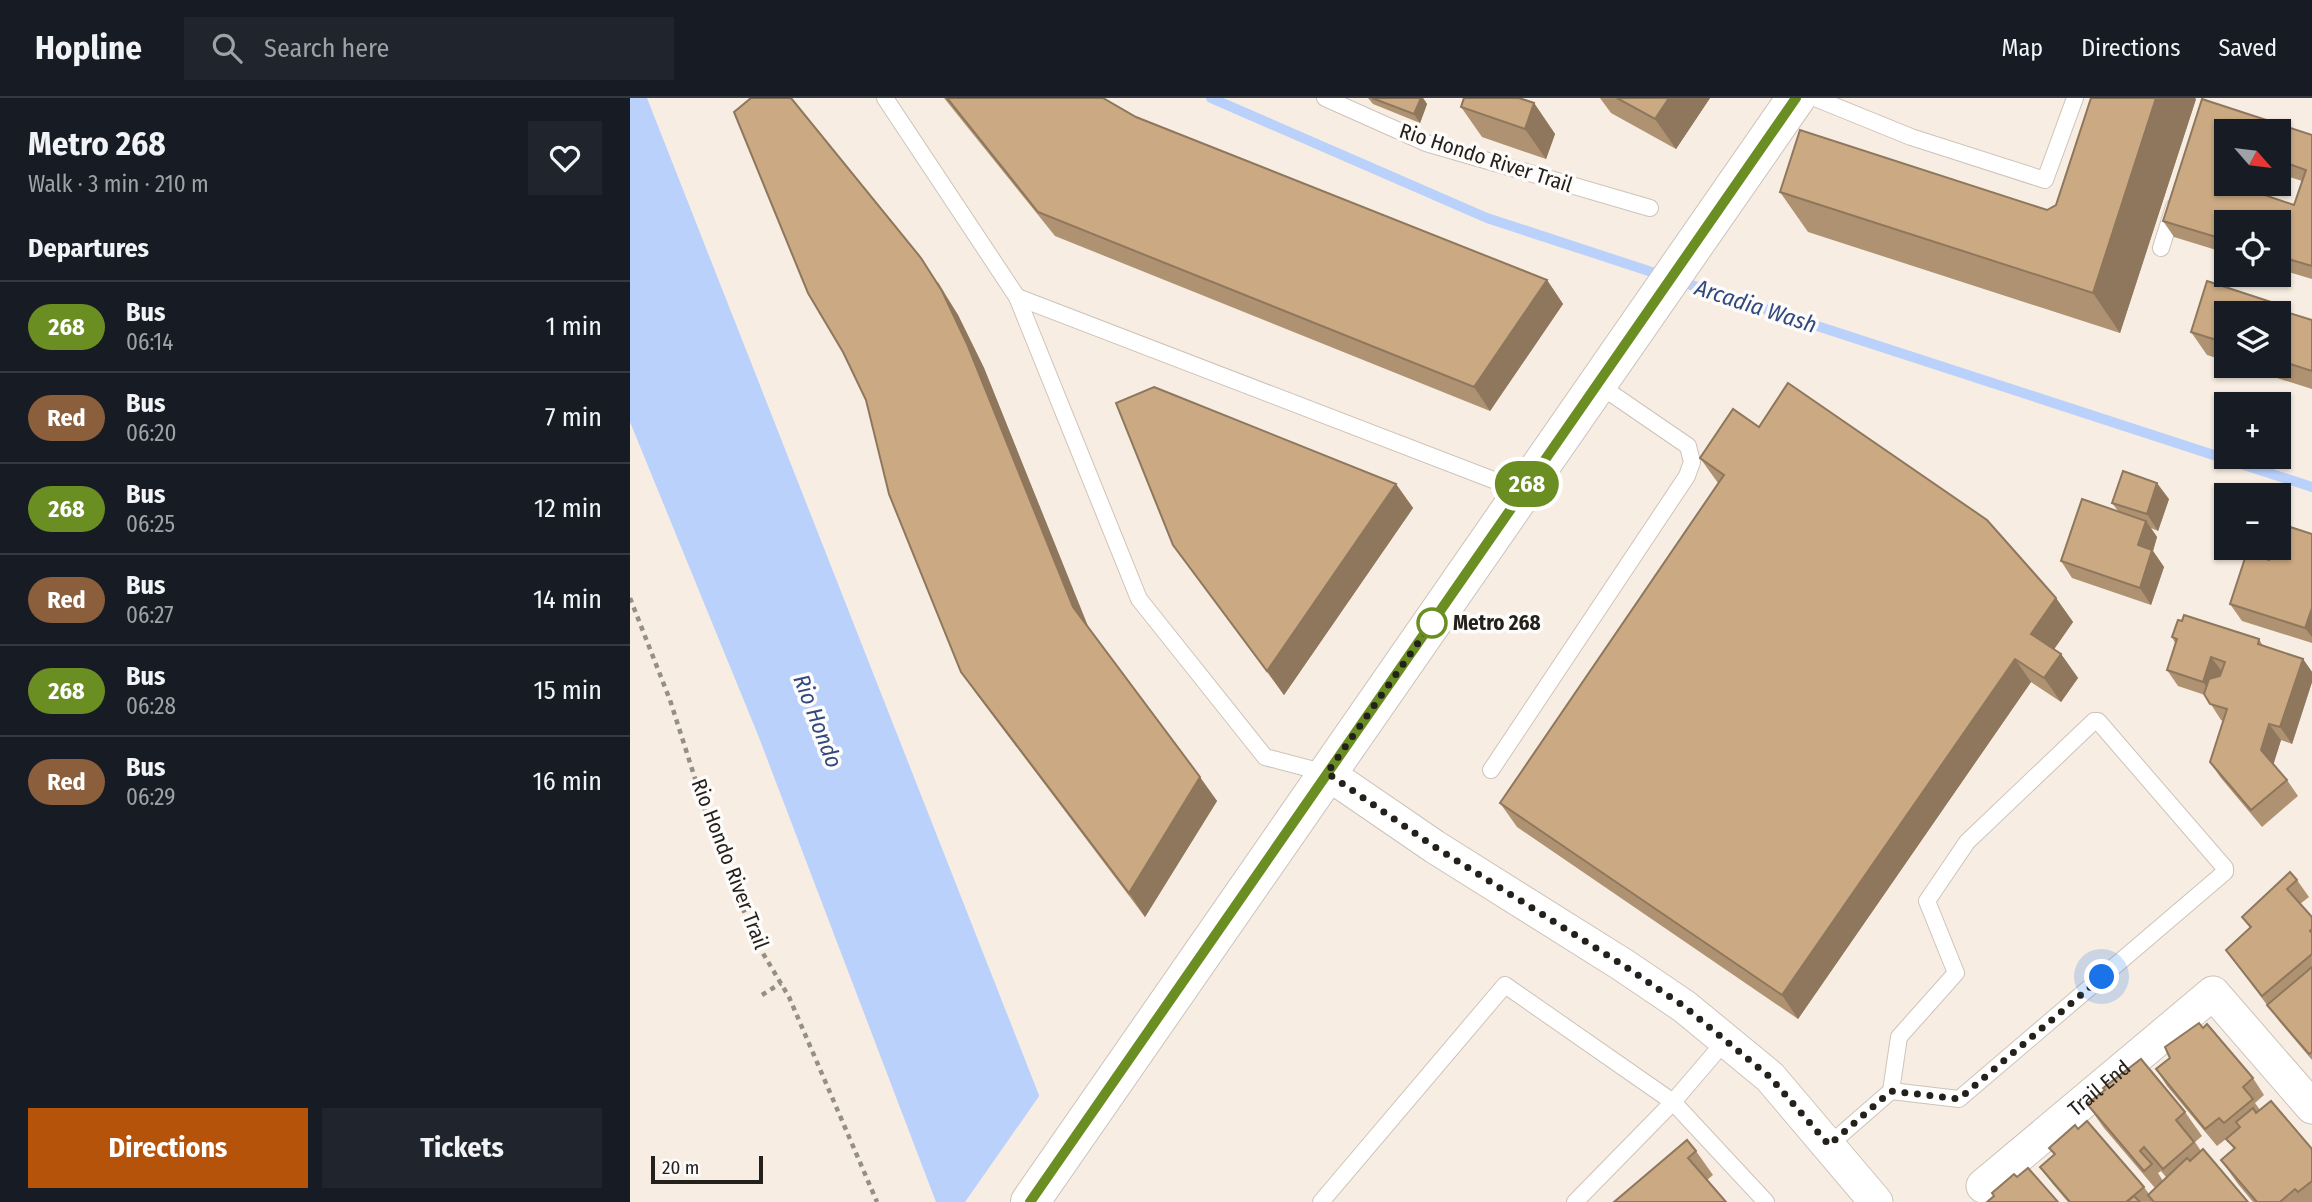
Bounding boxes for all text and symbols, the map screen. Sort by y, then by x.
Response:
search box [184,17,674,80]
text: Hopline [35,28,142,68]
icon: search [208,29,246,67]
text: Search here [264,33,389,64]
text: Map [2002,34,2043,62]
text: Directions [2081,34,2180,62]
text: Saved [2218,34,2277,62]
street label: Rio Hondo River Trail [1396,118,1576,198]
north arrow [2214,119,2291,196]
map controls [2214,119,2291,560]
button: heart [528,121,602,195]
text: Metro 268 [28,124,166,164]
text: Walk · 3 min · 210 m [28,170,209,198]
button: locate [2214,210,2291,287]
text: Departures [28,233,149,264]
water label: Arcadia Wash [1691,273,1820,339]
text: Bus [126,297,165,328]
button: layers [2214,301,2291,378]
text: 1 min [546,311,602,342]
text: 268 [48,313,85,341]
text: 06:14 [126,328,173,356]
text: Bus [126,388,165,419]
button: + [2214,392,2291,469]
text: 7 min [545,402,602,433]
text: Red [47,404,86,432]
text: 06:20 [126,419,176,447]
line badge: 268 [1487,461,1567,507]
text: 268 [1509,470,1545,498]
text: Bus [126,479,165,510]
button: − [2214,483,2291,560]
text: 12 min [534,493,602,524]
text: 268 [48,495,85,523]
text: 06:25 [126,510,175,538]
text: Bus [126,570,165,601]
text: 14 min [533,584,602,615]
text: Red [47,586,86,614]
text: 06:27 [126,601,174,629]
marker: Metro 268 [1417,608,1447,638]
place label: Metro 268 [1453,610,1541,636]
text: Bus [126,661,165,692]
water label: Rio Hondo [787,670,849,772]
text: 15 min [534,675,602,706]
text: 268 [48,677,85,705]
text: 06:28 [126,692,176,720]
text: Bus [126,752,165,783]
text: 16 min [533,766,602,797]
text: Red [47,768,86,796]
street label: Rio Hondo River Trail [686,775,775,953]
text: 06:29 [126,783,175,811]
your location [2084,959,2119,994]
street label: Trail End [2063,1055,2136,1122]
button: Directions [28,1108,308,1188]
button: Tickets [322,1108,602,1188]
scale bar [651,1153,763,1185]
text: 20 m [662,1156,699,1179]

